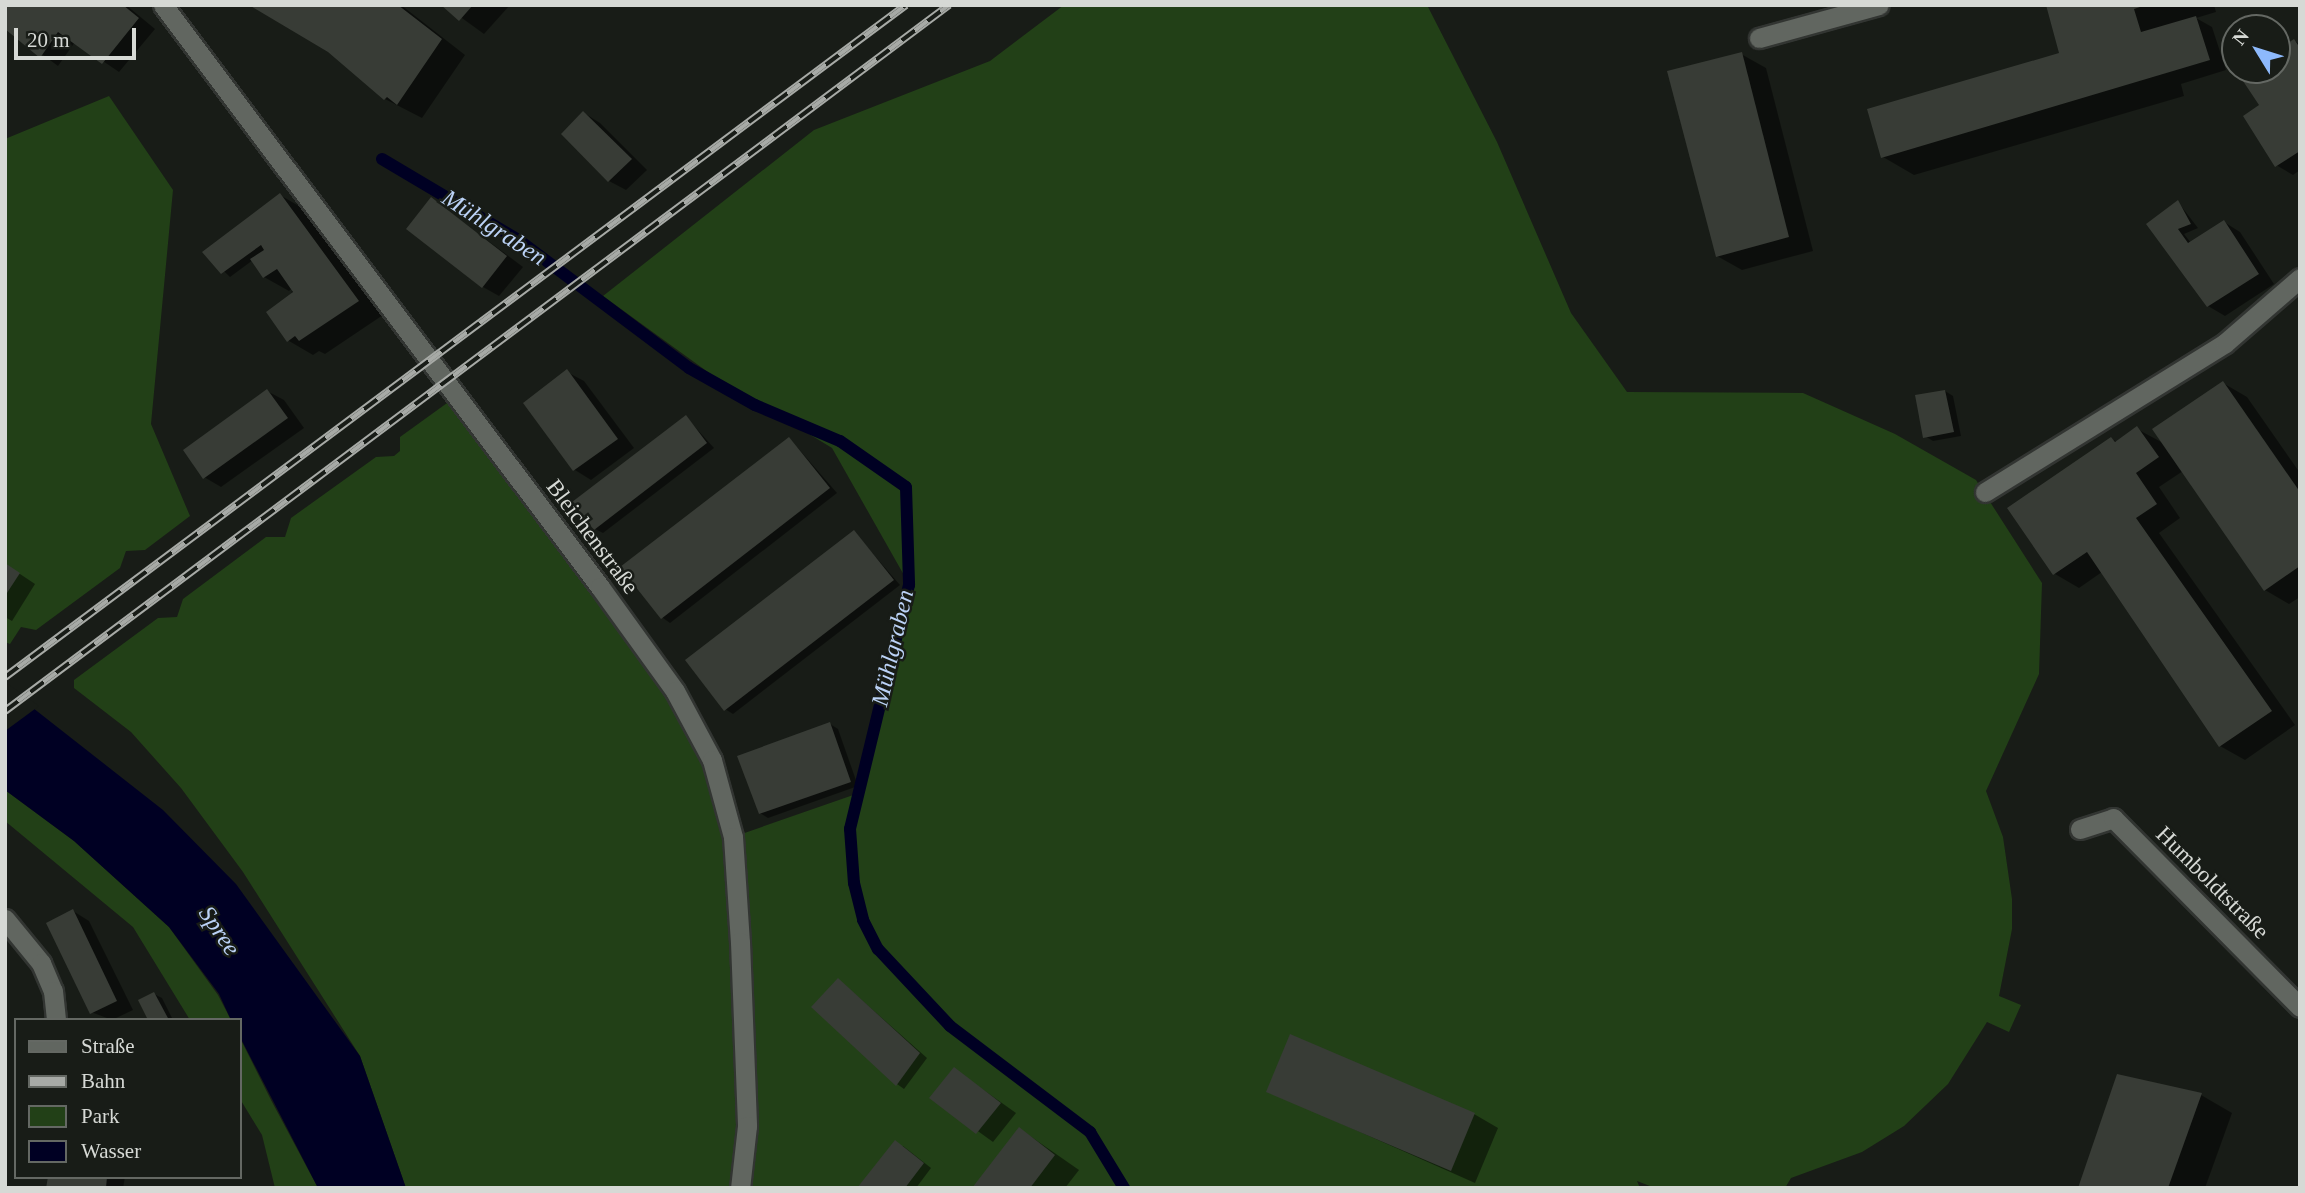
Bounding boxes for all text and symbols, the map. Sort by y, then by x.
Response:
scale bar [18,14,140,58]
north arrow [2221,14,2291,84]
text: N [2228,25,2253,49]
text: 20 m [27,28,70,52]
water label: Mühlgraben [436,184,552,272]
street label: Bleichenstraße [540,474,644,600]
water label: Mühlgraben [866,587,920,709]
street label: Humboldtstraße [2150,821,2274,945]
water label: Spree [192,901,246,961]
legend [14,1018,242,1179]
text: Straße [81,1034,135,1058]
text: Bahn [81,1069,125,1093]
text: Park [81,1104,120,1128]
text: Wasser [81,1139,141,1163]

